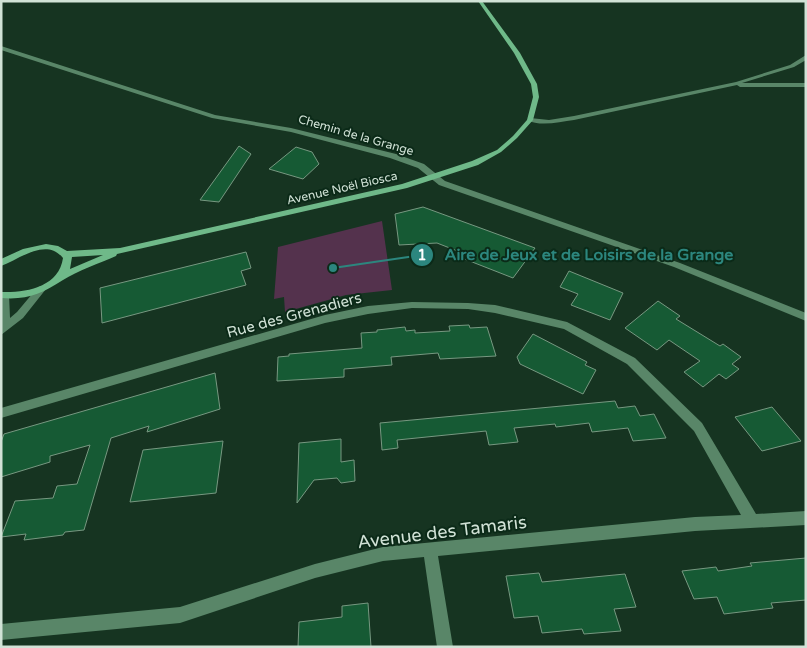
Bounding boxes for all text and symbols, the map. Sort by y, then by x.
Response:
street label: Chemin de la Grange [297,112,415,158]
street label: Avenue Noël Biosca [285,168,399,208]
callout: Aire de Jeux et de Loisirs de la Grange [409,239,743,270]
text: Aire de Jeux et de Loisirs de la Grange [445,245,733,265]
text: 1 [417,246,427,264]
street label: Rue des Grenadiers [225,288,363,342]
street label: Avenue des Tamaris [356,511,528,553]

